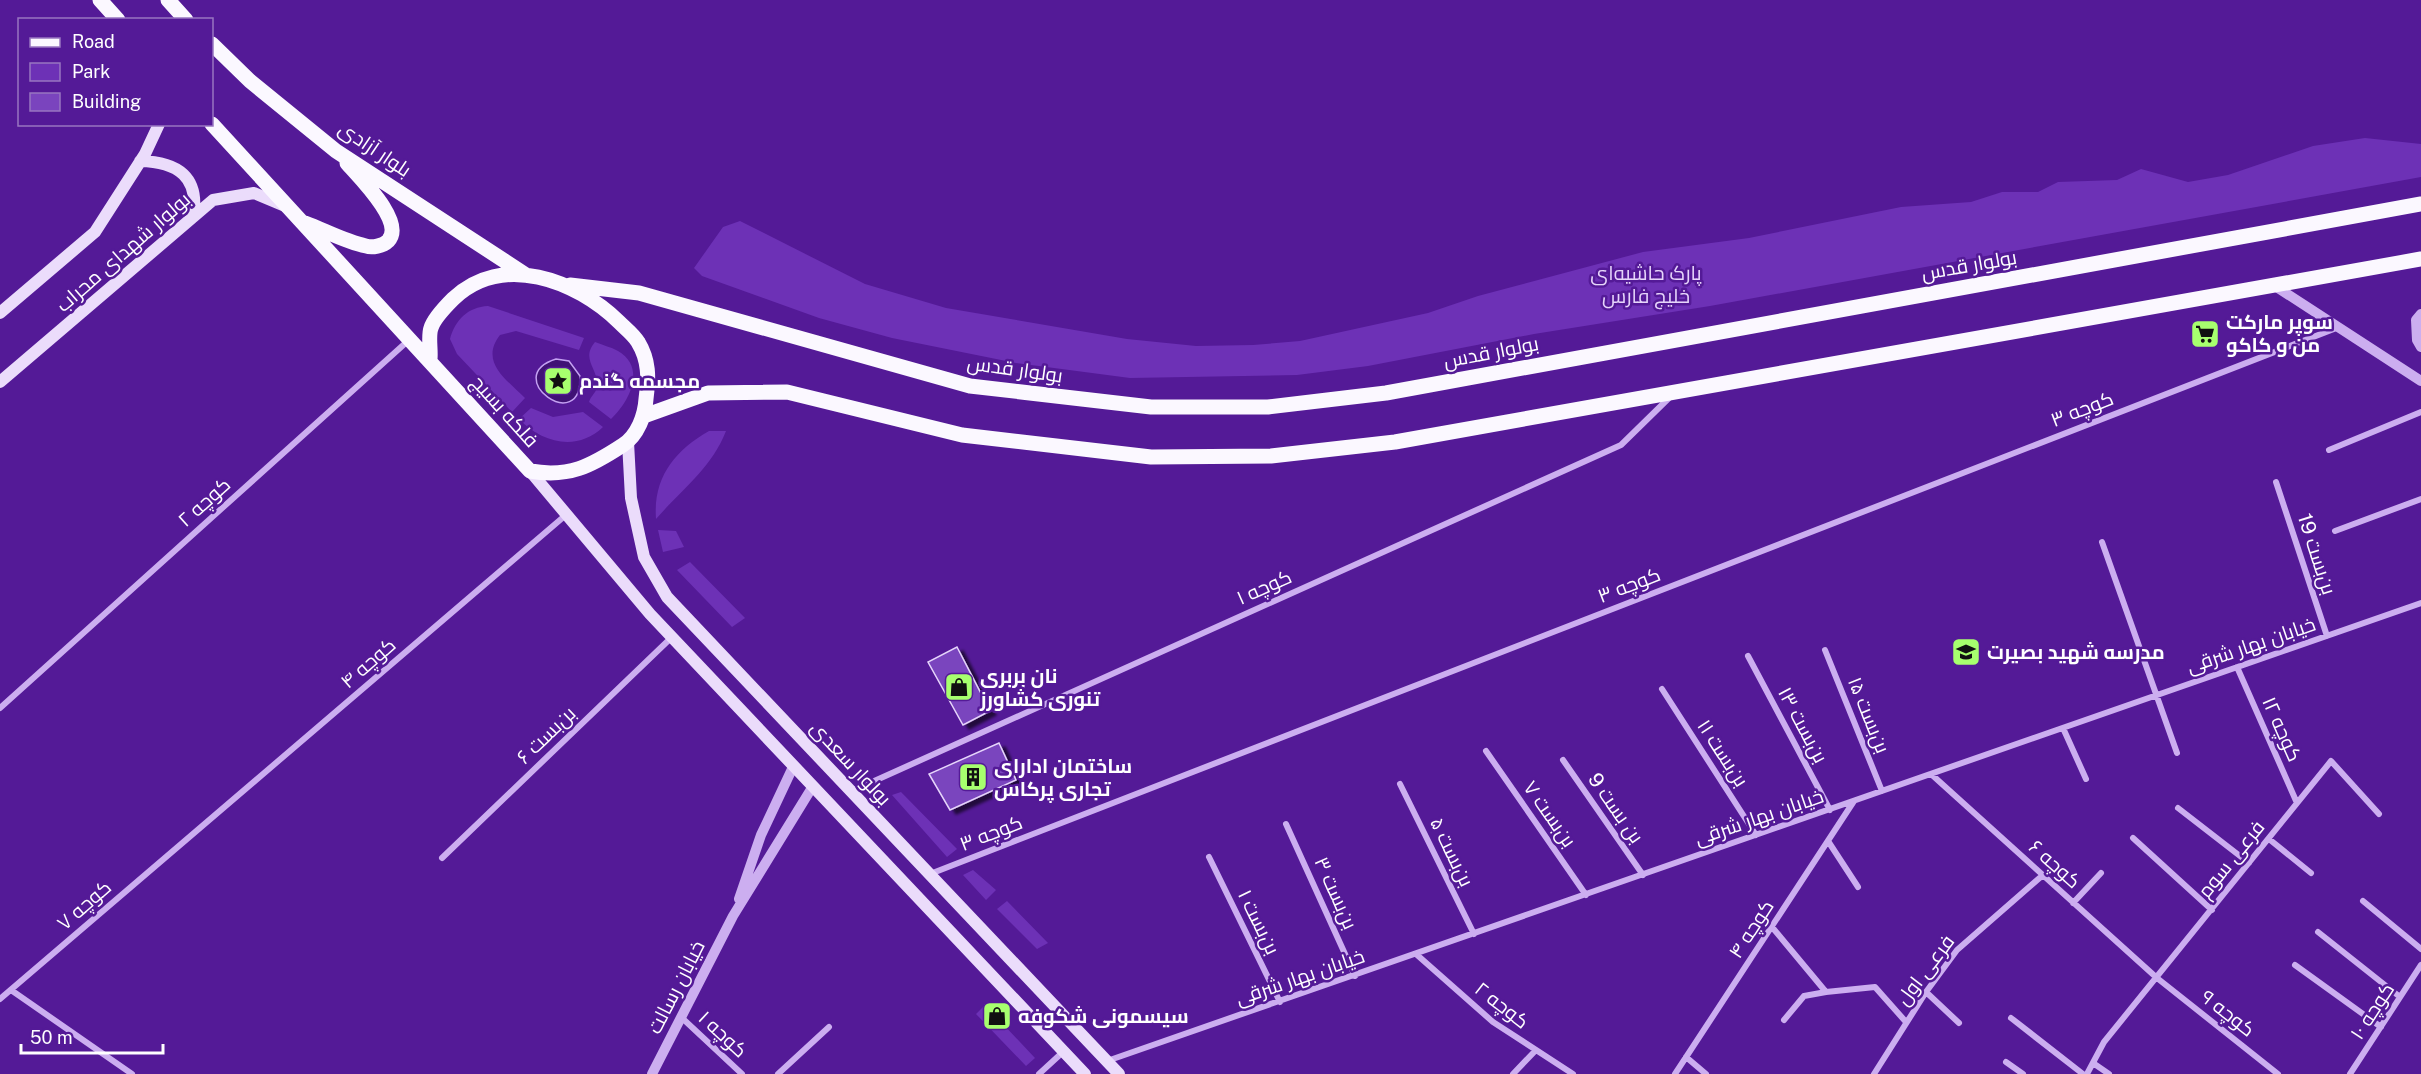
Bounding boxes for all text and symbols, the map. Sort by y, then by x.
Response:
legend [18,18,213,126]
text: Road [72,31,115,52]
text: Park [72,61,110,82]
text: Building [72,91,141,112]
street label: بلوار آزادی [334,116,416,183]
street label: بولوار شهدای محراب [51,187,196,318]
street label: بولوار قدس [1919,245,2019,286]
park label: پارک حاشیه‌ای خلیج فارس [1590,261,1702,310]
place label: سوپر مارکت من و کاکو [2226,310,2333,357]
supermarket icon: سوپر مارکت من و کاکو [2189,318,2221,350]
street label: بولوار قدس [1441,331,1541,374]
street label: بولوار قدس [965,350,1064,389]
place icon: مجسمه گندم [542,365,574,397]
place label: مجسمه گندم [579,369,700,395]
street label: فلکه بسیج [465,370,544,453]
street label: کوچه ۳ [2047,386,2117,433]
street label: کوچه ۲ [173,472,236,532]
street label: بن‌بست 19 [2292,510,2341,598]
street label: کوچه ۳ [1594,562,1664,609]
street label: کوچه ۱ [1233,564,1296,611]
street label: خیابان بهار شرقی [2183,612,2319,679]
street label: کوچه ۴ [336,633,401,694]
school or university icon: مدرسه شهید بصیرت [1950,636,1982,668]
place label: مدرسه شهید بصیرت [1987,640,2165,665]
place label: نان بربری تنوری کشاورز [979,664,1101,711]
shop icon: نان بربری تنوری کشاورز [943,671,975,703]
street label: بن‌بست ۱۵ [1842,673,1895,757]
street label: بن‌بست ۱۳ [1772,683,1833,768]
street label: کوچه ۱۲ [2256,693,2307,765]
street label: بن‌بست ۶ [512,701,581,770]
street label: بن‌بست ۱۱ [1692,715,1754,792]
street label: بولوار سعدی [805,716,896,811]
place label: ساختمان ادارای تجاری پرکاس [994,754,1132,803]
building icon: ساختمان ادارای تجاری پرکاس [957,761,989,793]
street label: بن بست 9 [1582,768,1649,848]
street label: بن‌بست ۷ [1518,776,1581,852]
street label: خیابان بهار شرقی [1691,784,1827,851]
street label: کوچه ۳ [956,810,1026,857]
street label: بن‌بست ۵ [1424,813,1479,891]
street label: فرعی سوم [2192,815,2271,904]
street label: کوچه ۶ [2024,835,2086,894]
street label: بن‌بست ۳ [1309,853,1363,933]
street label: کوچه ۷ [52,875,117,936]
street label: بن‌بست ۱ [1232,886,1285,959]
street label: کوچه ۴ [1723,895,1780,963]
street label: فرعی اول [1891,930,1960,1011]
street label: خیابان رسالت [642,936,711,1038]
street label: خیابان بهار شرقی [1232,944,1368,1011]
street label: کوچه ۲ [1470,976,1534,1034]
street label: کوچه ۱۰ [2345,978,2400,1044]
street label: کوچه ۹ [2196,984,2260,1042]
shop icon: سیسمونی شکوفه [981,1000,1013,1032]
place label: سیسمونی شکوفه [1018,1004,1189,1028]
street label: کوچه ۱ [693,1006,752,1063]
scale bar [21,1017,164,1055]
text: 50 m [30,1027,73,1048]

